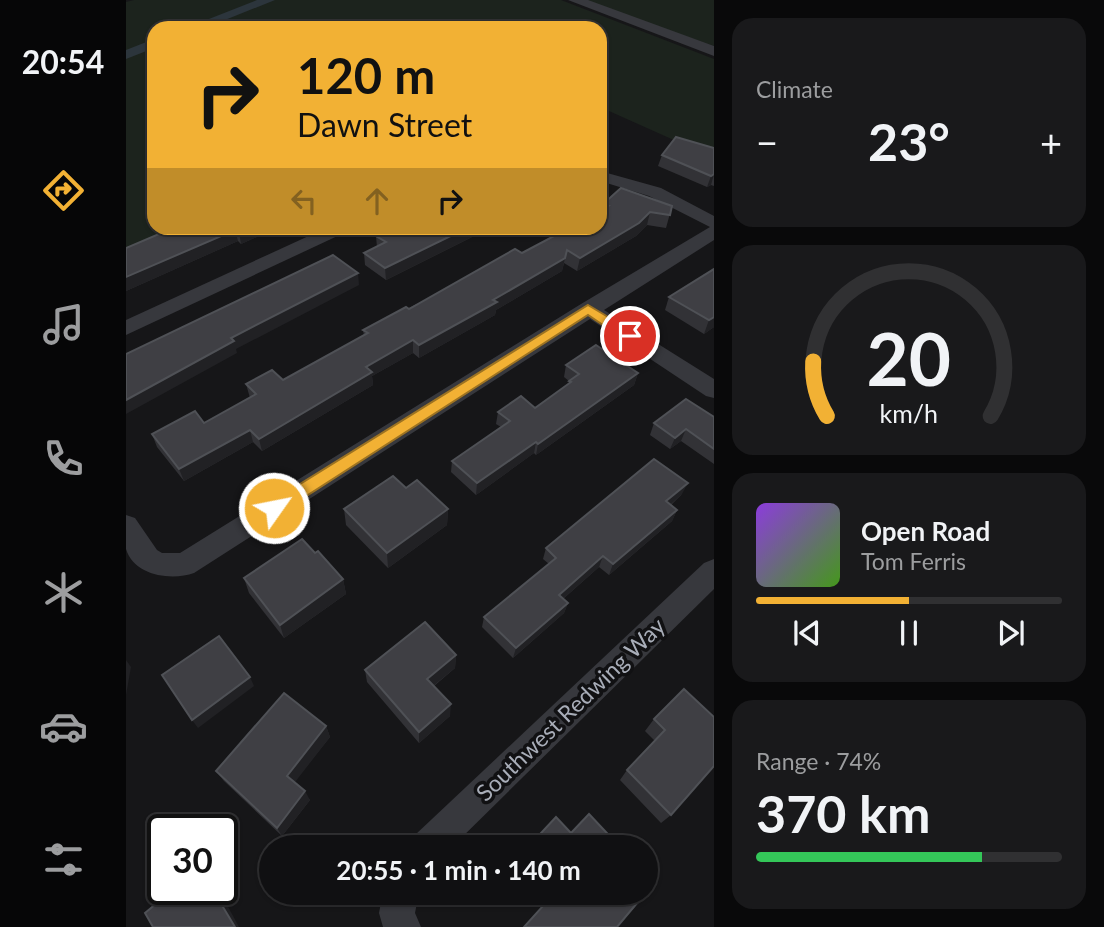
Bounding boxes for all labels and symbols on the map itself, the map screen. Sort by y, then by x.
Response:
pin [600,306,660,366]
position arrow [237,471,311,545]
street label: Southwest Redwing Way [470,611,670,806]
speed limit sign: 30 [147,814,238,905]

